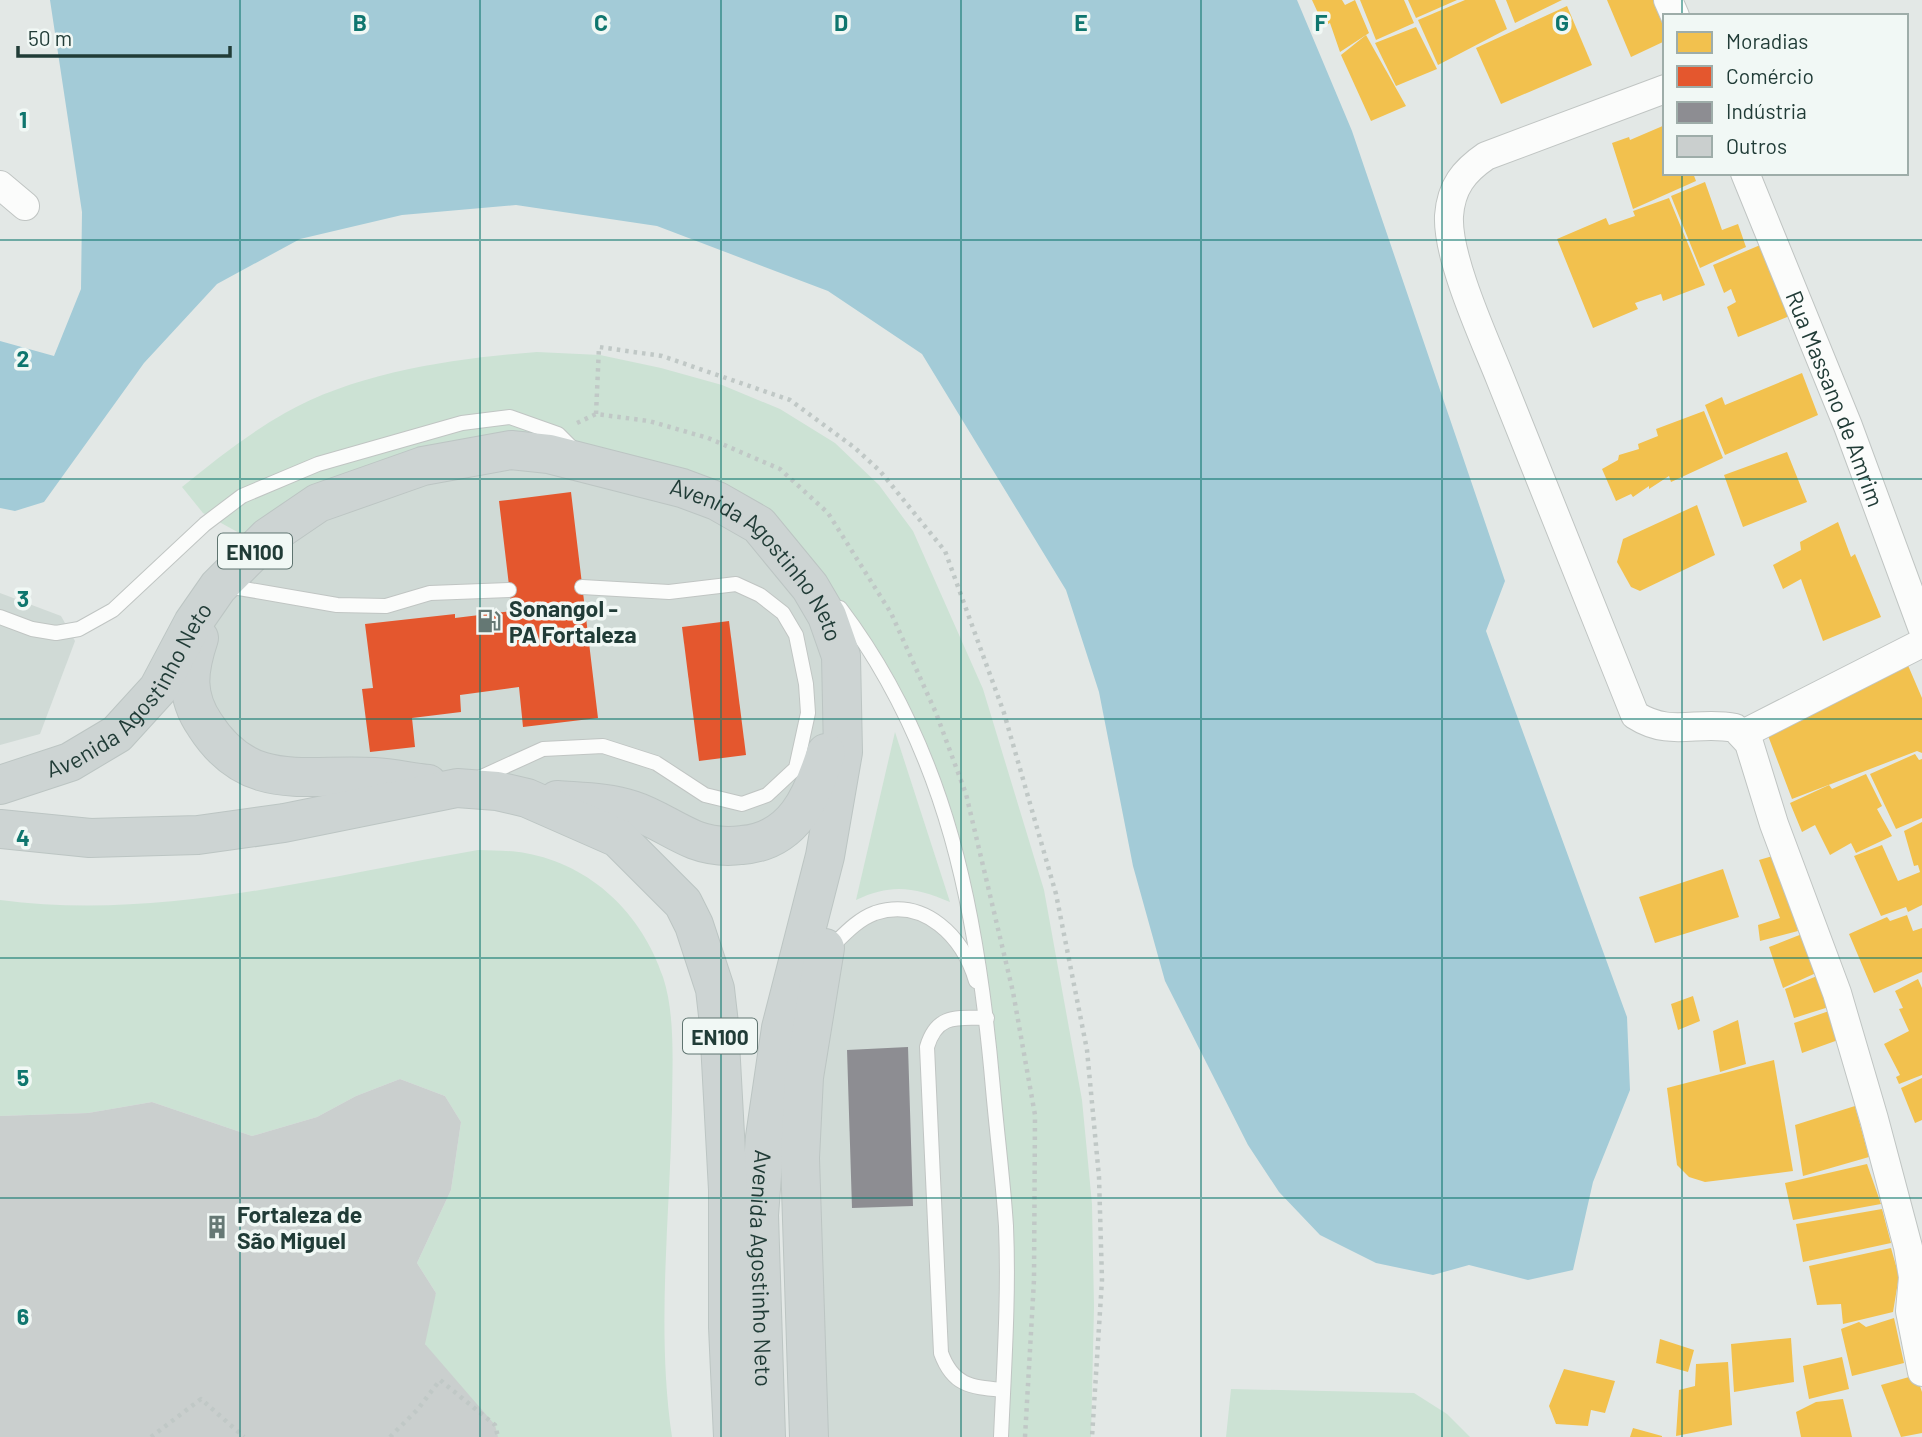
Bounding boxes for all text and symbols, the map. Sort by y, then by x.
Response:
text: B [353,8,367,36]
text: C [594,8,608,36]
text: D [834,8,848,36]
text: E [1074,8,1088,36]
text: F [1315,8,1328,36]
text: G [1555,8,1569,36]
scale bar [18,14,229,58]
legend [1663,14,1908,175]
text: 50 m [28,25,72,50]
text: Moradias [1726,28,1808,53]
text: Comércio [1726,63,1814,88]
text: Indústria [1726,98,1807,123]
text: 1 [19,105,27,133]
text: Outros [1726,133,1787,158]
street label: Rua Massano de Amrim [1780,286,1890,510]
text: 2 [17,344,29,372]
street label: Avenida Agostinho Neto [667,472,849,645]
road number: EN100 [218,534,292,568]
text: 3 [17,584,29,612]
place label: Sonangol - PA Fortaleza [509,594,637,648]
street label: Avenida Agostinho Neto [43,596,217,783]
fuel station icon: Sonangol - PA Fortaleza [475,607,503,635]
text: 4 [16,823,30,851]
road number: EN100 [683,1018,757,1054]
text: 5 [17,1063,29,1091]
street label: Avenida Agostinho Neto [745,1149,778,1387]
place label: Fortaleza de São Miguel [237,1200,362,1254]
building icon: Fortaleza de São Miguel [203,1213,231,1241]
text: 6 [17,1302,29,1330]

